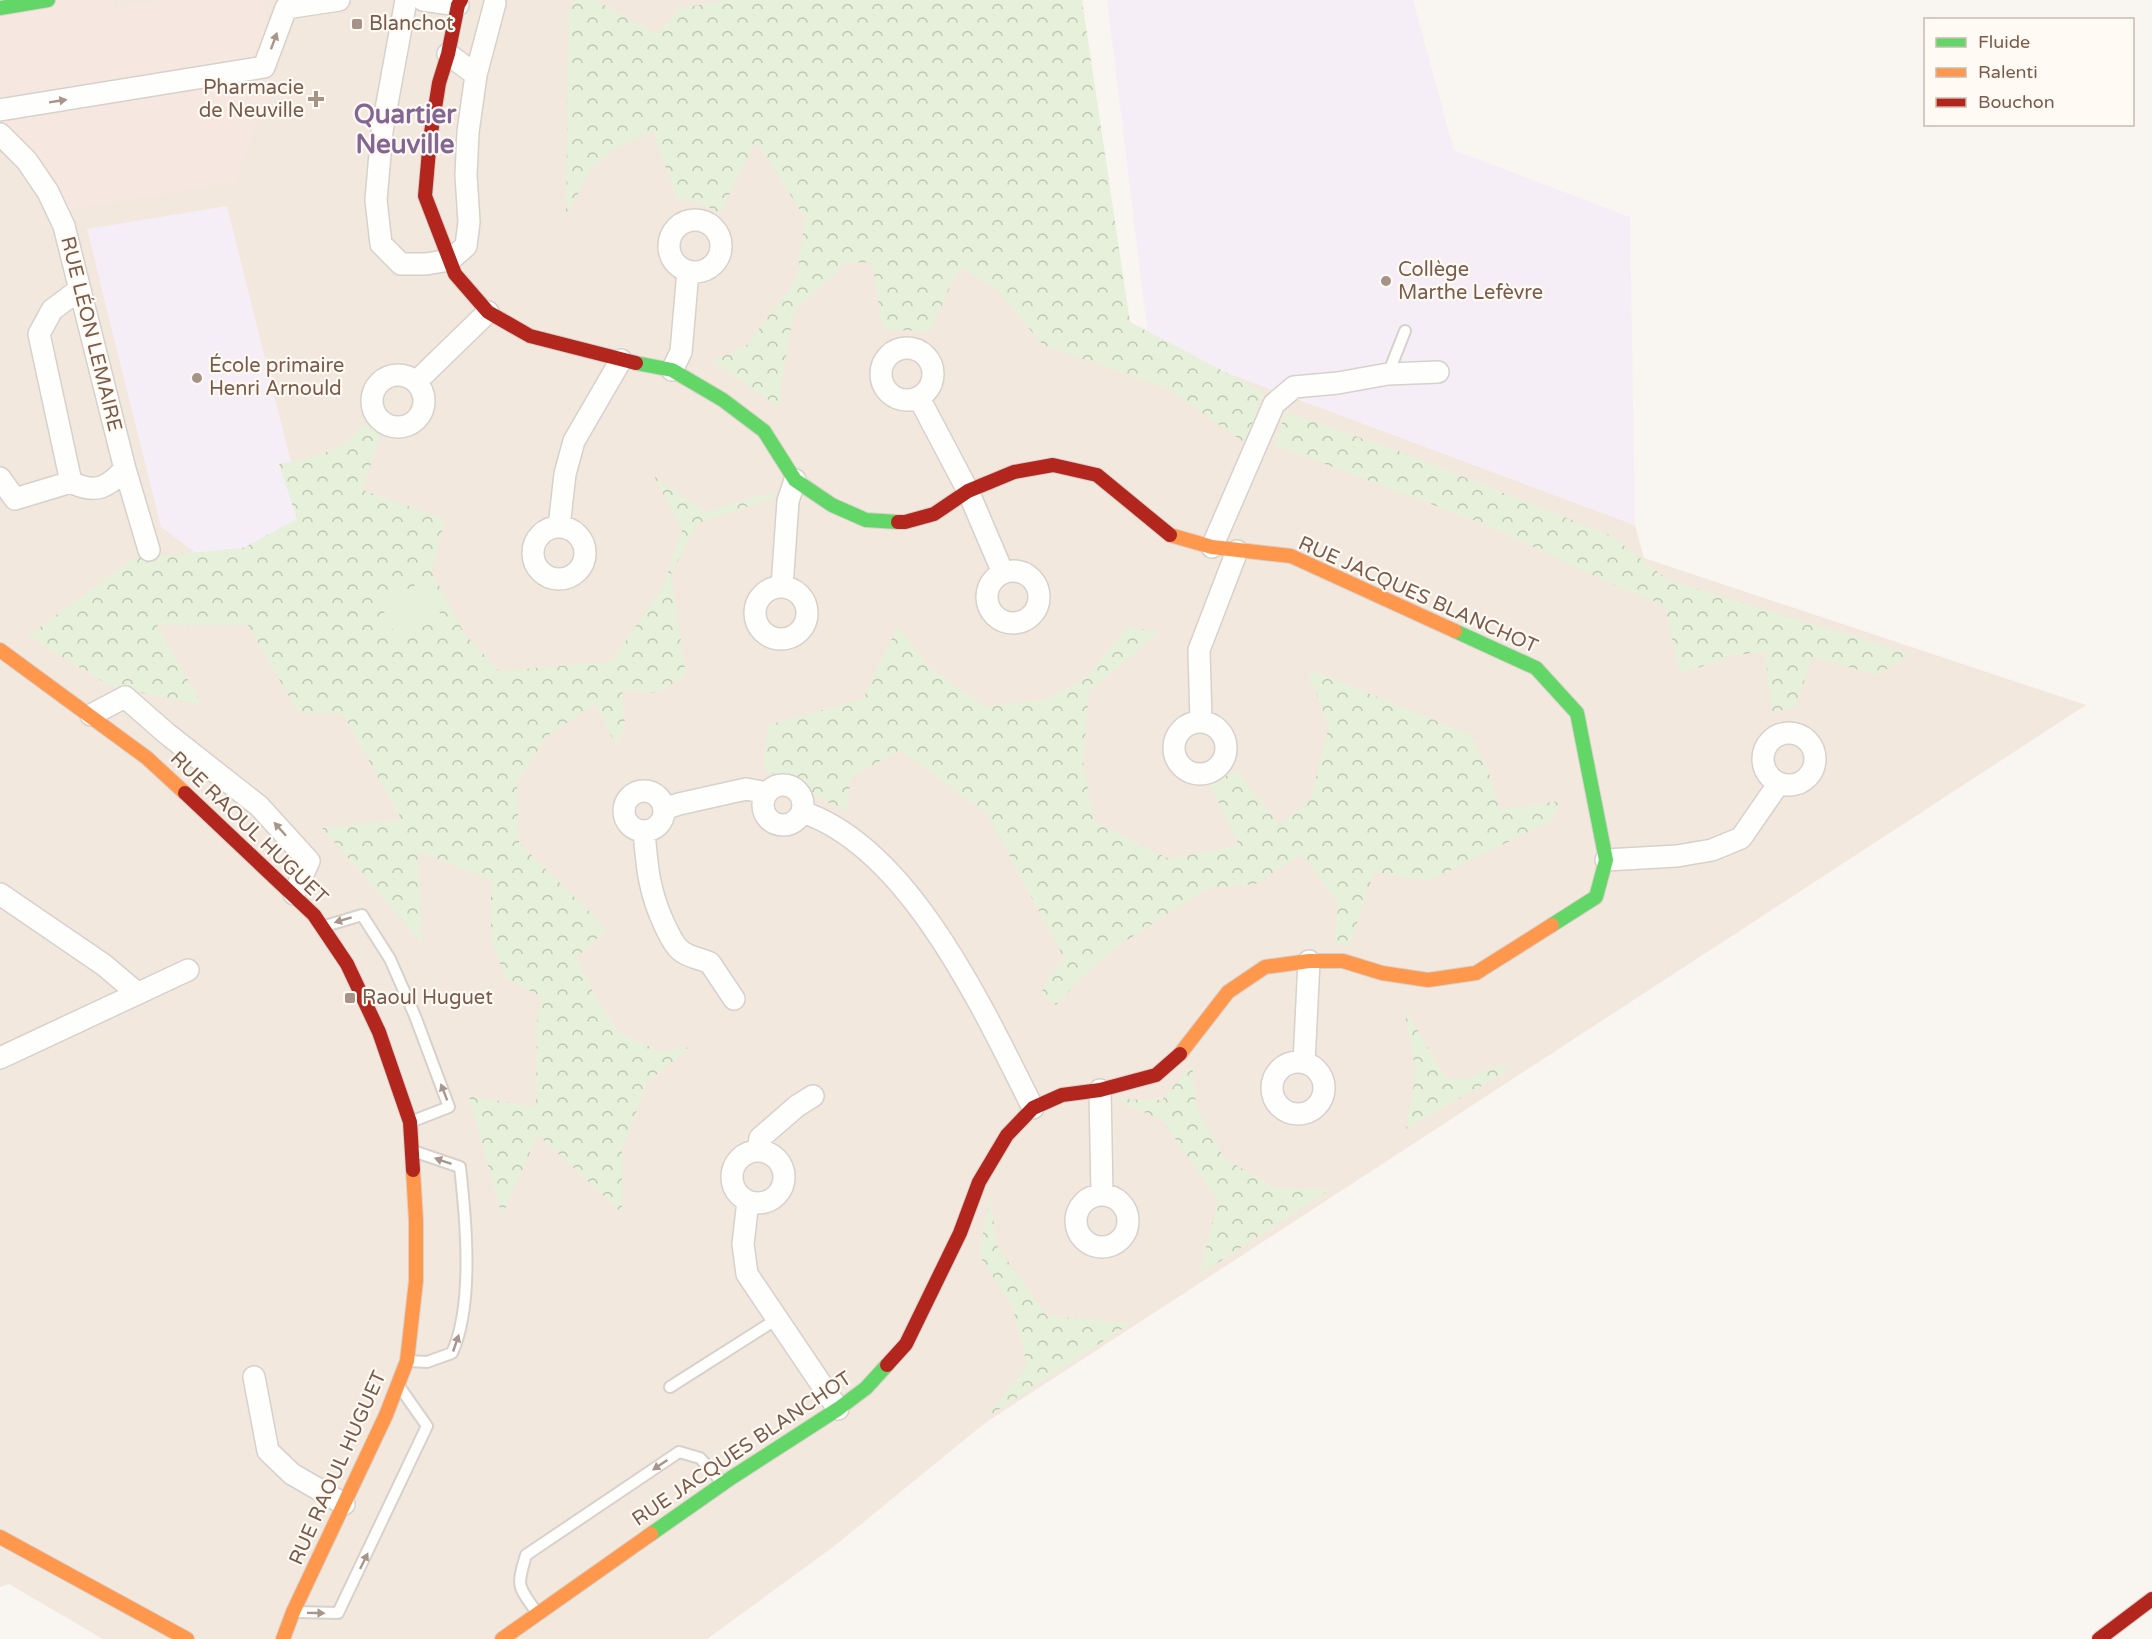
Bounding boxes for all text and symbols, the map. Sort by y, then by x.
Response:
place label: Blanchot [369,12,454,36]
marker: Blanchot [350,17,364,31]
legend [1924,18,2134,126]
text: Fluide [1978,31,2030,53]
one-way arrow [269,32,279,50]
text: Ralenti [1978,61,2038,83]
place label: Pharmacie de Neuville [199,76,304,123]
text: Bouchon [1978,91,2055,113]
marker: Pharmacie de Neuville [309,92,323,106]
one-way arrow [48,96,67,105]
district label: Quartier Neuville [354,99,457,160]
street label: RUE LÉON LEMAIRE [55,234,128,434]
place label: Collège Marthe Lefèvre [1398,258,1543,305]
marker: Collège Marthe Lefèvre [1379,274,1393,288]
place label: École primaire Henri Arnould [209,353,344,401]
marker: École primaire Henri Arnould [190,371,204,385]
street label: RUE JACQUES BLANCHOT [1295,531,1541,659]
street label: RUE RAOUL HUGUET [165,746,333,910]
one-way arrow [274,822,287,837]
one-way arrow [334,916,352,925]
place label: Raoul Huguet [362,986,493,1010]
marker: Raoul Huguet [343,991,357,1005]
one-way arrow [438,1083,448,1101]
one-way arrow [433,1156,451,1166]
one-way arrow [452,1334,462,1352]
street label: RUE RAOUL HUGUET [284,1367,392,1569]
street label: RUE JACQUES BLANCHOT [628,1367,856,1531]
one-way arrow [652,1459,669,1470]
one-way arrow [359,1552,369,1569]
one-way arrow [306,1608,325,1617]

